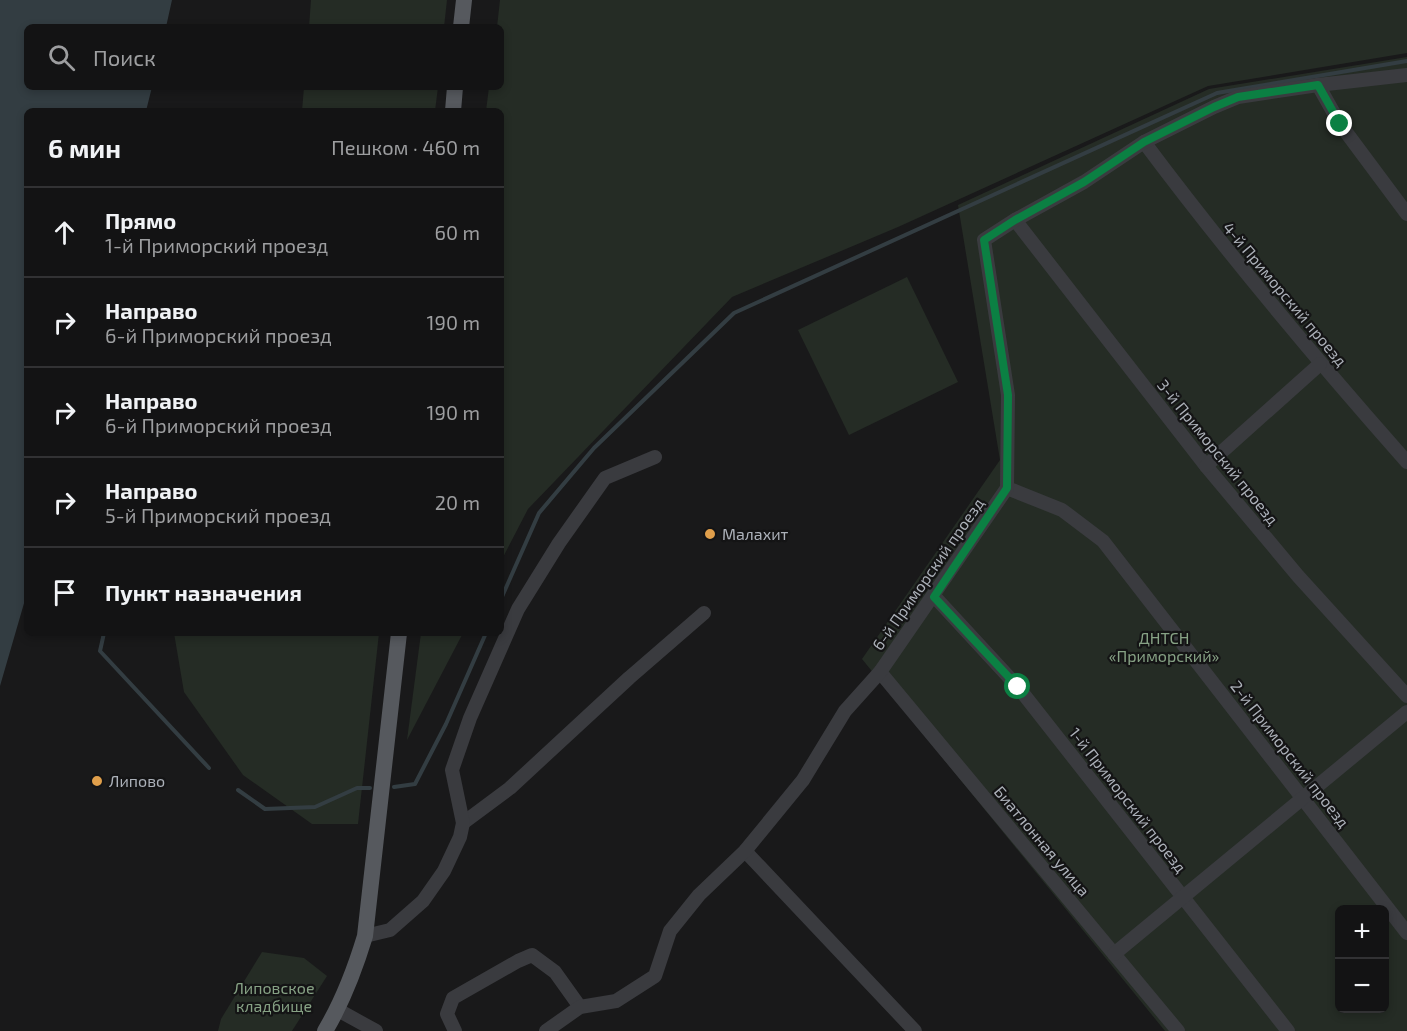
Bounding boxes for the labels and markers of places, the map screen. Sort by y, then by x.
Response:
place label: Малахит [722,524,789,543]
marker: Малахит [703,527,717,541]
place label: Липово [109,771,165,790]
marker: Липово [90,774,104,788]

